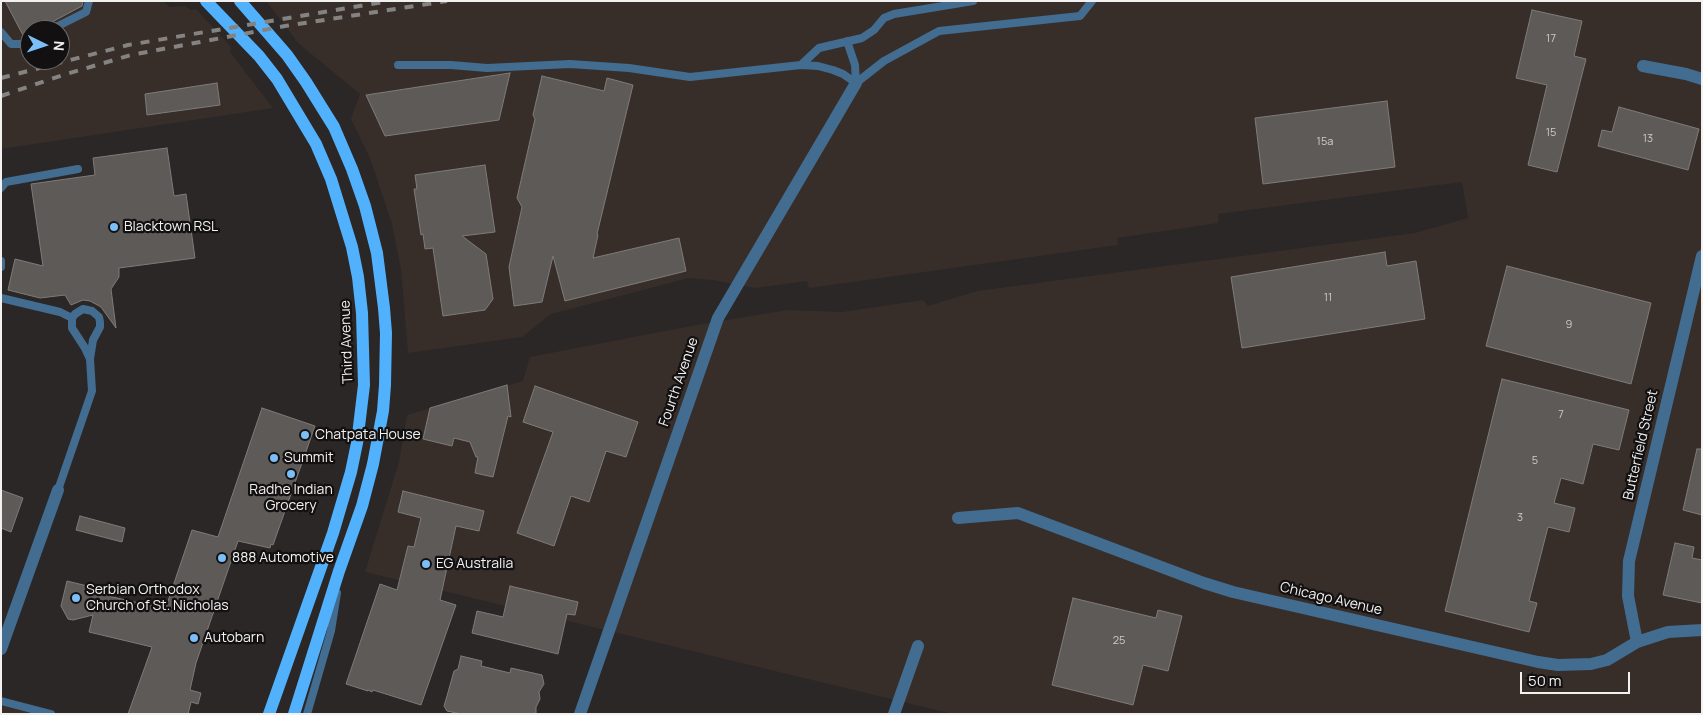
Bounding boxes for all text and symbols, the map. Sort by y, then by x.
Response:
north arrow [20,20,70,70]
house number: 17 [1546,32,1556,46]
text: N [50,40,69,52]
house number: 15 [1546,126,1556,140]
house number: 13 [1643,132,1653,146]
house number: 15a [1317,135,1333,149]
place label: Blacktown RSL [124,219,218,235]
marker: Blacktown RSL [108,221,120,233]
house number: 11 [1324,291,1332,305]
street label: Third Avenue [337,300,357,384]
house number: 9 [1566,318,1572,332]
street label: Fourth Avenue [656,335,702,429]
street label: Butterfield Street [1620,388,1662,502]
house number: 7 [1558,408,1564,422]
place label: Chatpata House [315,427,421,443]
marker: Chatpata House [299,429,311,441]
place label: Summit [284,450,334,466]
marker: Summit [268,452,280,464]
house number: 5 [1532,454,1538,468]
marker: Radhe Indian Grocery [285,468,297,480]
place label: Radhe Indian Grocery [249,482,333,514]
house number: 3 [1517,511,1523,525]
place label: 888 Automotive [232,550,334,566]
marker: 888 Automotive [216,552,228,564]
place label: EG Australia [436,556,513,572]
marker: EG Australia [420,558,432,570]
street label: Chicago Avenue [1278,579,1384,619]
place label: Serbian Orthodox Church of St. Nicholas [86,582,229,614]
marker: Serbian Orthodox Church of St. Nicholas [70,592,82,604]
place label: Autobarn [204,630,264,646]
marker: Autobarn [188,632,200,644]
house number: 25 [1113,634,1125,648]
scale bar [1523,662,1633,694]
text: 50 m [1528,670,1562,691]

